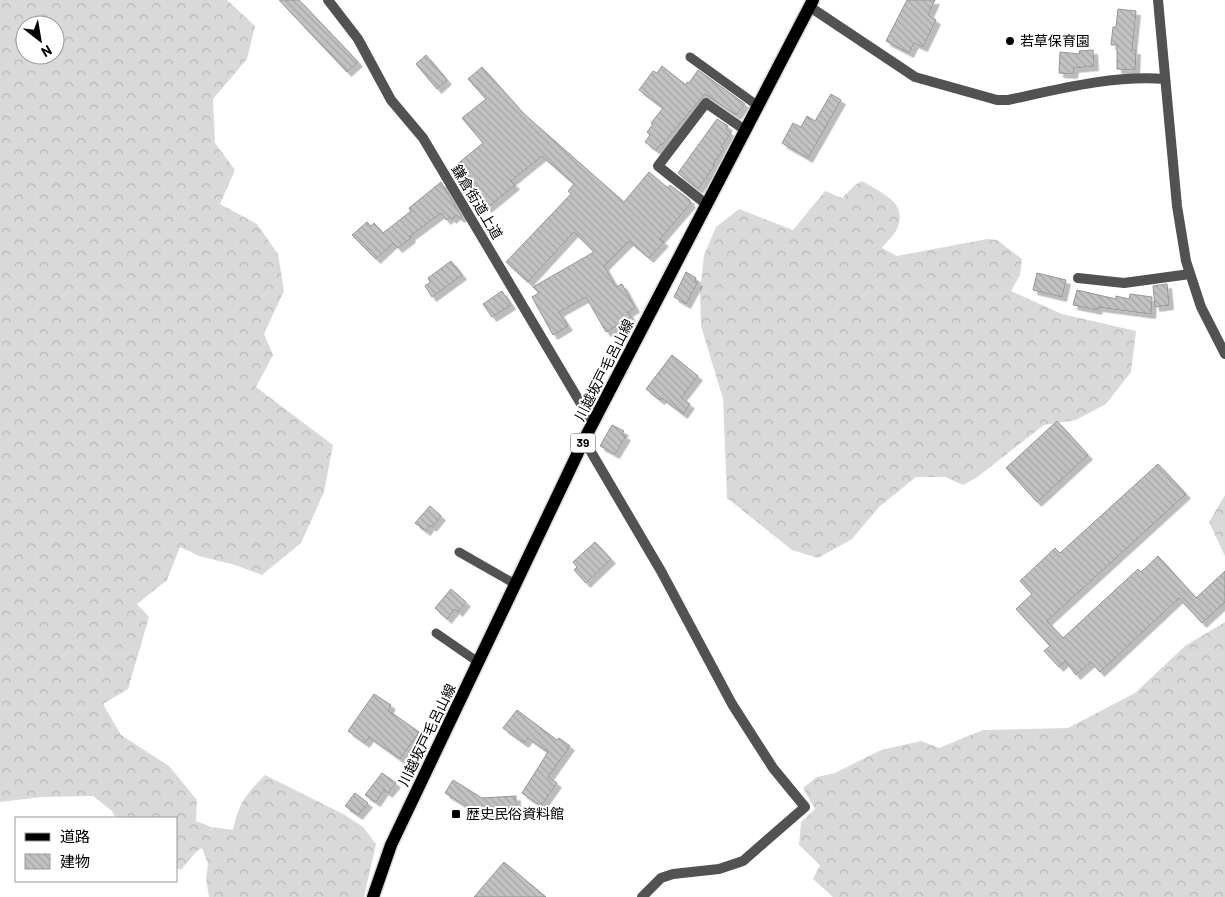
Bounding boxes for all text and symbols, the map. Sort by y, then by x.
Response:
north arrow [15,15,65,65]
place label: 若草保育園 [1020,32,1090,49]
marker: 若草保育園 [1004,35,1016,47]
text: N [39,42,55,61]
street label: 鎌倉街道上道 [449,161,506,242]
street label: 川越坂戸毛呂山線 [571,316,637,424]
road number: 39 [570,433,596,452]
street label: 川越坂戸毛呂山線 [394,681,459,789]
place label: 歴史民俗資料館 [466,805,564,822]
marker: 歴史民俗資料館 [450,808,462,820]
legend [15,817,178,882]
text: 道路 [60,827,90,845]
text: 建物 [60,852,90,870]

